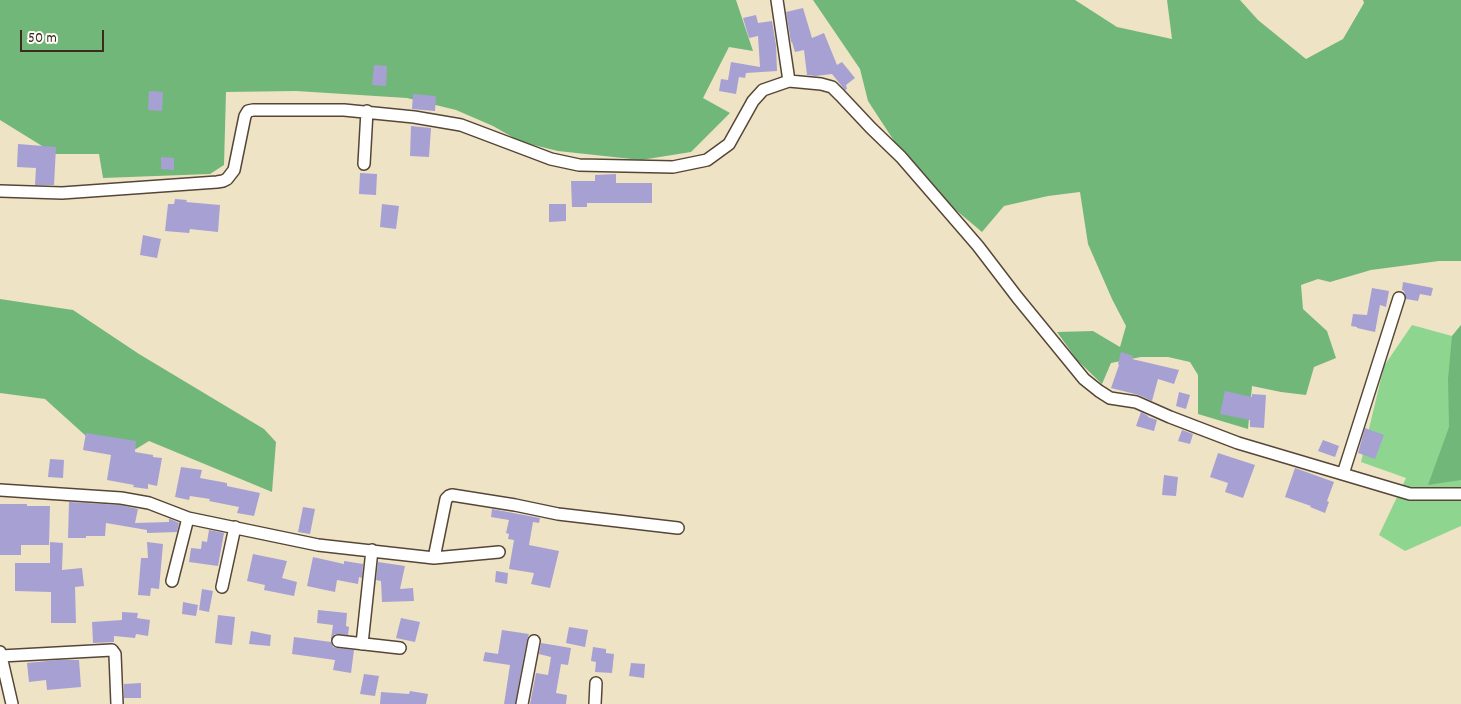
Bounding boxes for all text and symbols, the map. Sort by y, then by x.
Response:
scale bar [22,20,106,52]
text: 50 m [28,28,57,50]

